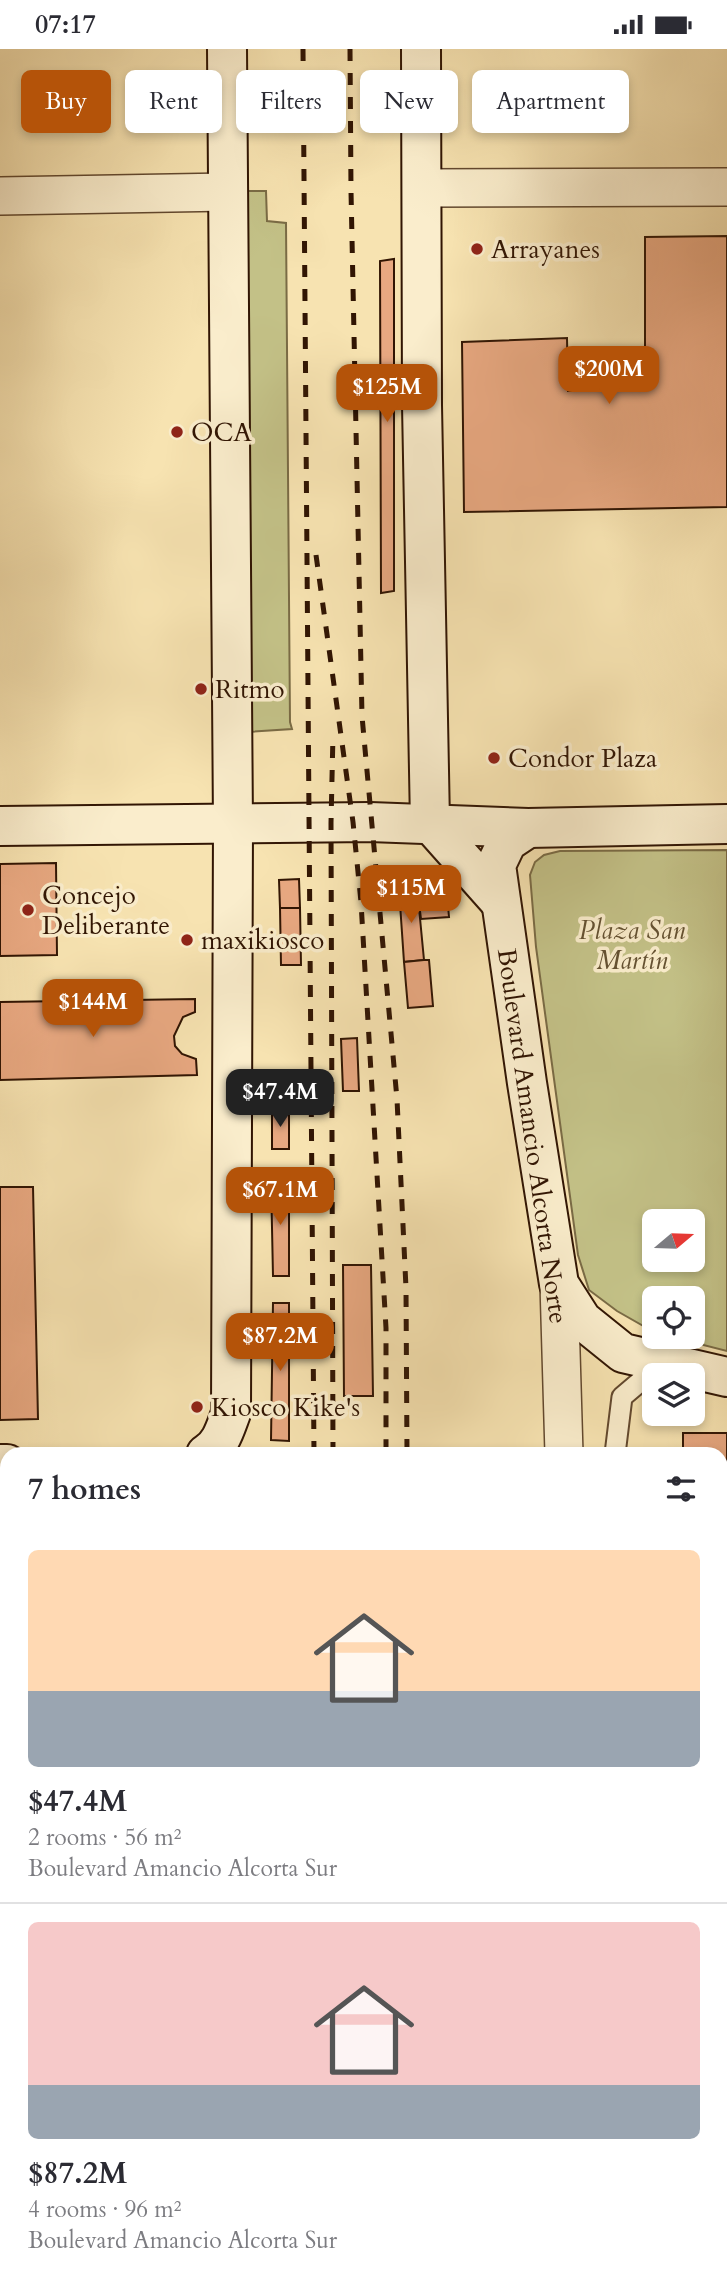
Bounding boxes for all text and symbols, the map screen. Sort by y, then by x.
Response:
text: 07:17 [35,7,96,42]
chip: Buy [21,70,111,133]
chip: Rent [125,70,222,133]
chip: Filters [236,70,346,133]
chip: New [360,70,458,133]
chip: Apartment [472,70,629,133]
place label: Arrayanes [491,232,600,267]
marker: Arrayanes [469,241,485,257]
pin: $200M [560,347,658,406]
text: $200M [574,353,644,384]
pin: $125M [338,365,436,424]
text: $125M [352,371,422,402]
place label: OCA [191,415,252,450]
marker: OCA [169,424,185,440]
place label: Ritmo [215,672,285,707]
marker: Ritmo [193,681,209,697]
place label: Condor Plaza [508,741,657,776]
marker: Condor Plaza [486,750,502,766]
pin: $115M [362,865,460,925]
text: $115M [376,872,446,903]
place label: Concejo Deliberante [42,878,170,943]
marker: Concejo Deliberante [20,902,36,918]
park label: Plaza San Martín [579,913,685,978]
place label: maxikiosco [201,923,324,958]
marker: maxikiosco [179,932,195,948]
street label: Boulevard Amancio Alcorta Norte [489,946,576,1326]
pin: $144M [44,979,142,1039]
text: $144M [58,986,128,1017]
pin: $47.4M [223,1069,337,1129]
text: $47.4M [242,1076,318,1107]
pin: $67.1M [223,1167,337,1227]
text: $67.1M [242,1174,318,1205]
north arrow [642,1209,705,1272]
map controls [642,1209,705,1426]
button: locate [642,1286,705,1349]
pin: $87.2M [223,1313,337,1373]
text: $87.2M [242,1320,318,1351]
button: layers [642,1363,705,1426]
place label: Kiosco Kike's [211,1390,360,1425]
marker: Kiosco Kike's [189,1399,205,1415]
text: 7 homes [28,1469,141,1510]
icon: filters [662,1470,700,1508]
icon: home [301,1595,427,1721]
text: $47.4M [28,1781,127,1822]
text: 2 rooms · 56 m² [28,1822,181,1853]
text: Boulevard Amancio Alcorta Sur [28,1853,337,1884]
icon: home [301,1967,427,2093]
text: $87.2M [28,2153,127,2194]
text: 4 rooms · 96 m² [28,2194,181,2225]
text: Boulevard Amancio Alcorta Sur [28,2225,337,2256]

